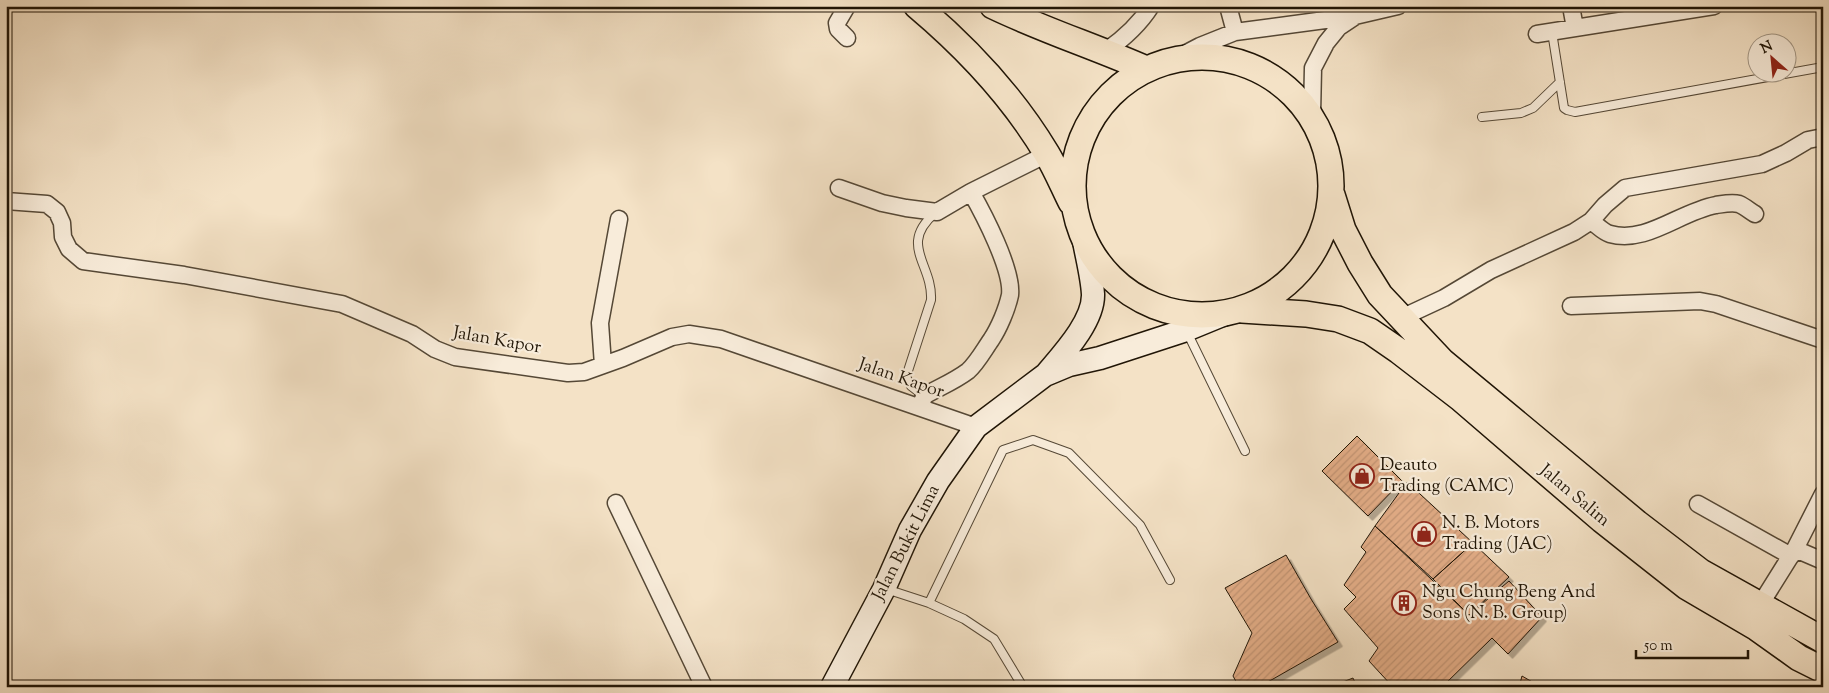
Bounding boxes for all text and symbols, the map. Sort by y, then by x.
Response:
north arrow [1746,32,1796,82]
text: N [1757,37,1777,60]
street label: Jalan Kapor [450,320,543,362]
street label: Jalan Kapor [854,352,948,406]
place label: Deauto Trading (CAMC) [1380,453,1514,500]
street label: Jalan Salim [1532,458,1615,533]
shop icon: Deauto Trading (CAMC) [1349,463,1375,489]
street label: Jalan Bukit Lima [866,481,947,606]
place label: N. B. Motors Trading (JAC) [1442,511,1553,558]
shop icon: N. B. Motors Trading (JAC) [1411,521,1437,547]
place label: Ngu Chung Beng And Sons (N. B. Group) [1422,580,1596,627]
building icon: Ngu Chung Beng And Sons (N. B. Group) [1391,590,1417,616]
scale bar [1636,628,1749,660]
text: 50 m [1643,636,1673,657]

